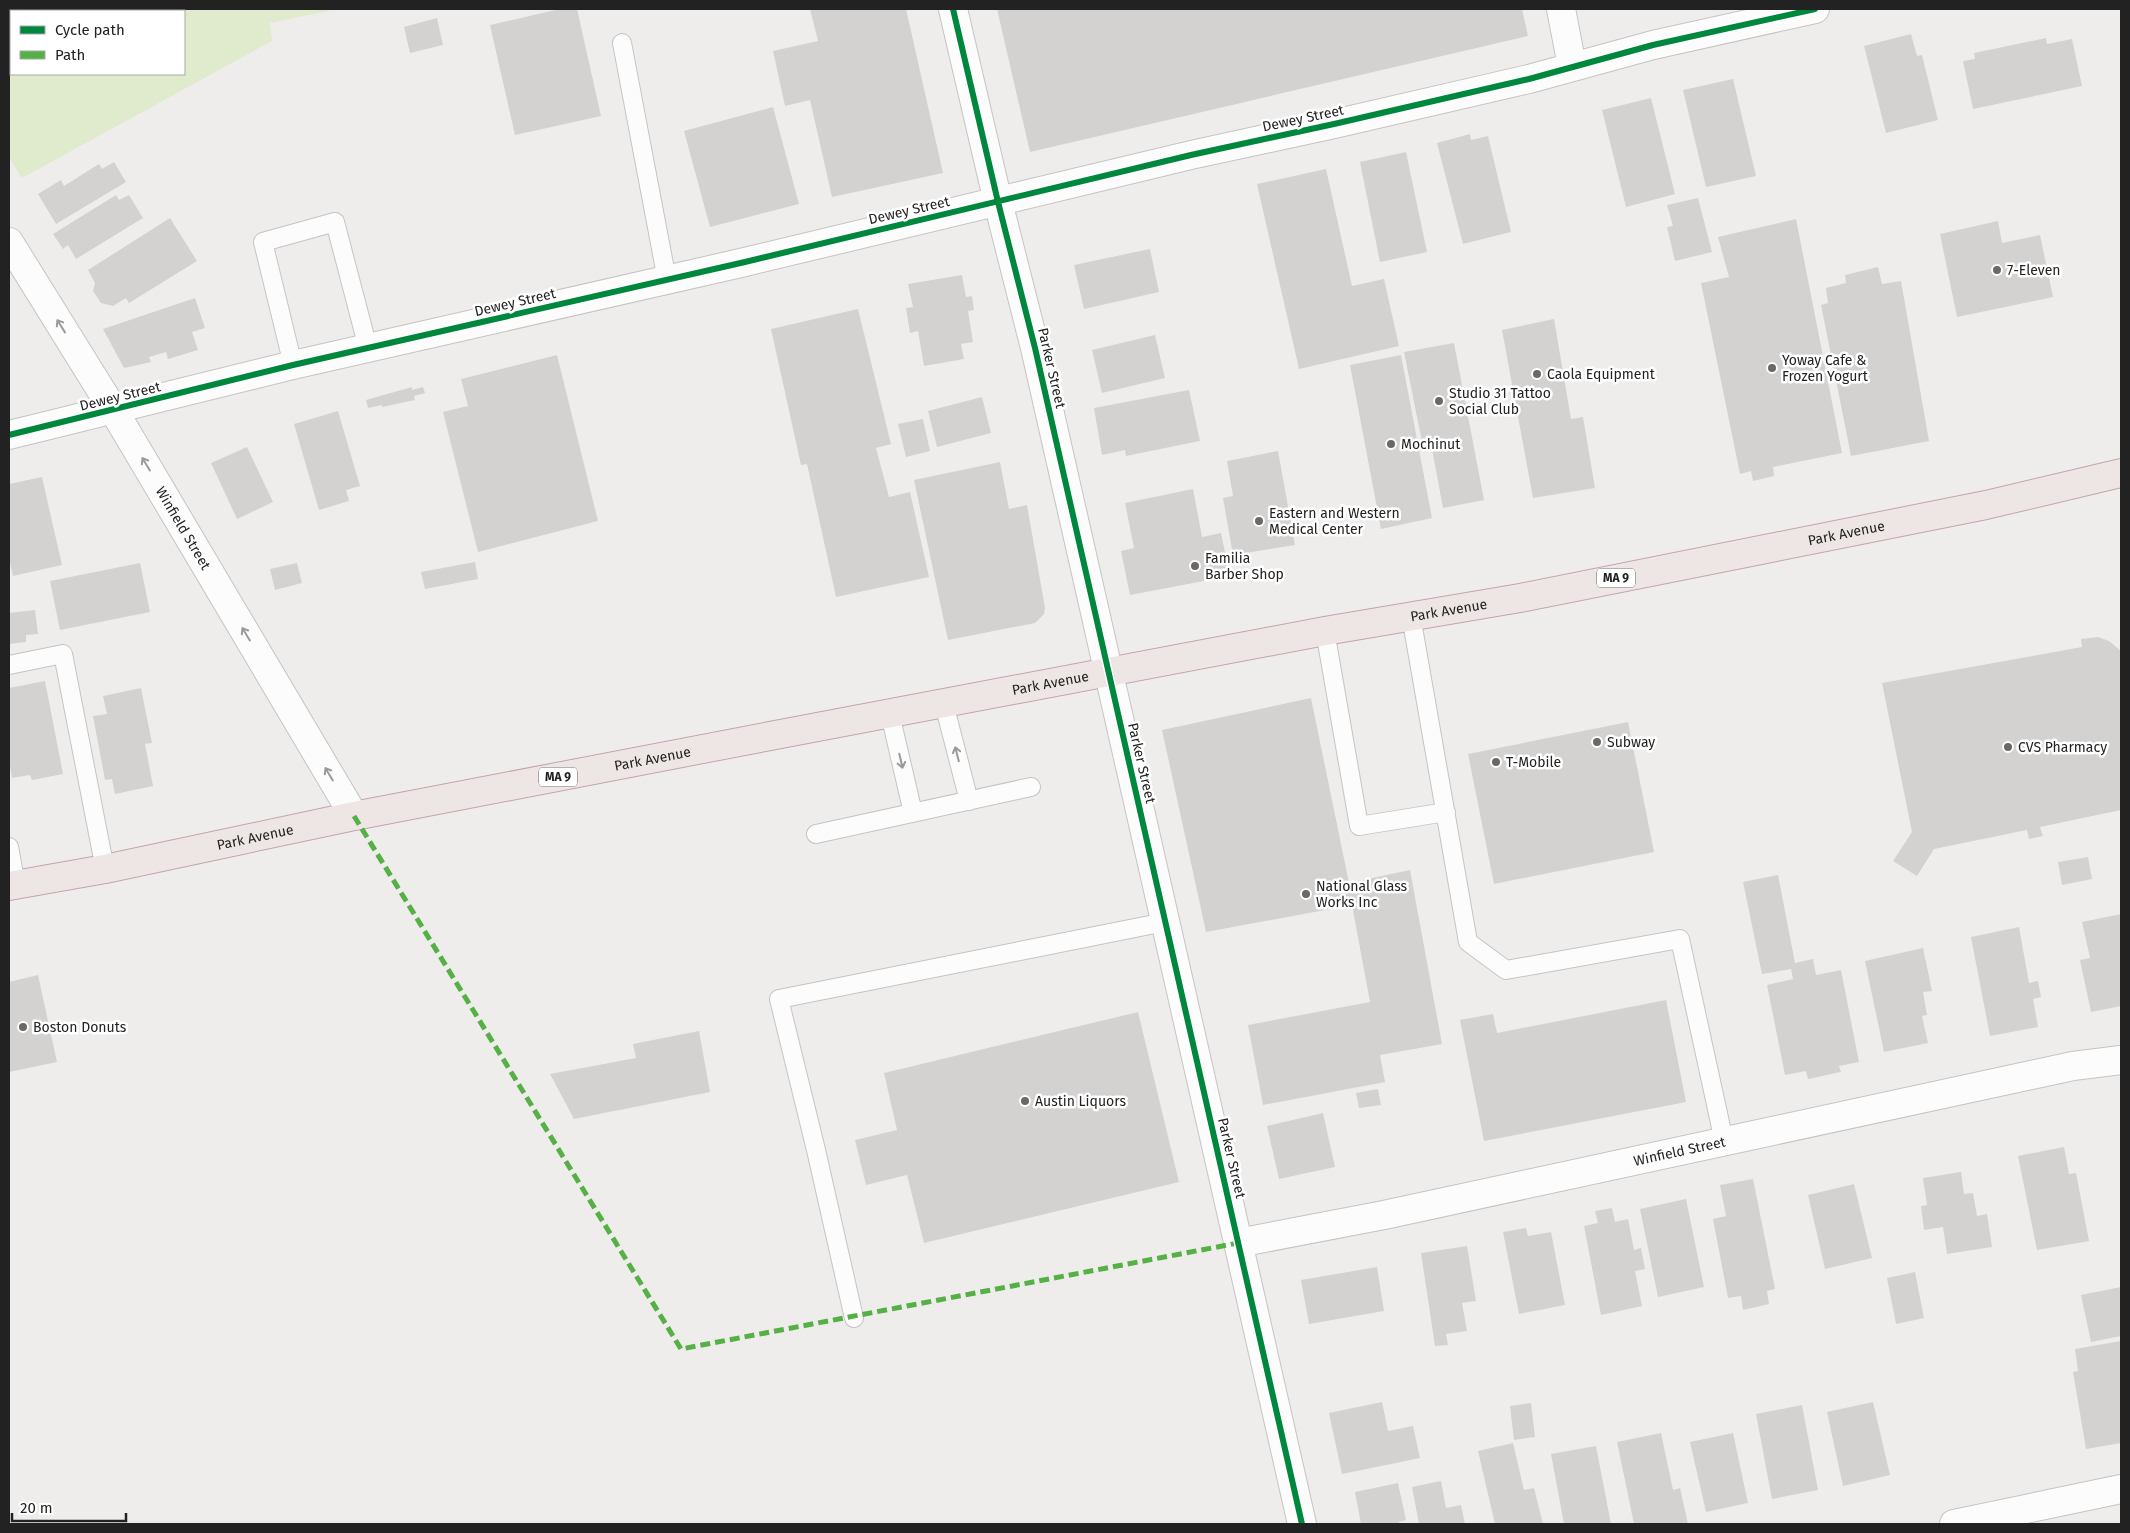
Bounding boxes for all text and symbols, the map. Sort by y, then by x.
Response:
legend [10,10,185,75]
text: Cycle path [55,21,125,39]
text: Path [55,46,85,64]
street label: Dewey Street [1261,101,1346,135]
street label: Dewey Street [867,193,952,228]
place label: 7-Eleven [2007,262,2061,279]
marker: 7-Eleven [1991,264,2003,276]
street label: Dewey Street [473,285,558,320]
one-way arrow [56,319,66,333]
street label: Parker Street [1034,326,1069,411]
place label: Yoway Cafe & Frozen Yogurt [1782,352,1869,385]
marker: Yoway Cafe & Frozen Yogurt [1766,362,1778,374]
place label: Caola Equipment [1547,366,1656,383]
marker: Caola Equipment [1531,368,1543,380]
street label: Dewey Street [78,378,163,415]
place label: Studio 31 Tattoo Social Club [1449,385,1551,418]
marker: Studio 31 Tattoo Social Club [1433,395,1445,407]
place label: Mochinut [1401,436,1461,453]
marker: Mochinut [1385,438,1397,450]
one-way arrow [140,458,150,472]
street label: Winfield Street [152,484,215,574]
place label: Eastern and Western Medical Center [1269,505,1400,538]
marker: Eastern and Western Medical Center [1253,515,1265,527]
street label: Park Avenue [1807,517,1886,549]
place label: Familia Barber Shop [1205,550,1284,583]
marker: Familia Barber Shop [1189,560,1201,572]
road number: MA 9 [1597,568,1635,588]
street label: Park Avenue [1409,596,1489,625]
one-way arrow [241,627,251,642]
street label: Park Avenue [1011,668,1090,699]
street label: Parker Street [1124,721,1159,806]
place label: Subway [1607,734,1655,751]
marker: Subway [1591,736,1603,748]
place label: CVS Pharmacy [2018,739,2107,756]
marker: CVS Pharmacy [2002,741,2014,753]
street label: Park Avenue [613,743,692,775]
one-way arrow [952,746,961,762]
one-way arrow [897,753,906,769]
place label: T-Mobile [1506,754,1561,771]
marker: T-Mobile [1490,756,1502,768]
one-way arrow [324,767,334,782]
road number: MA 9 [539,768,577,786]
street label: Park Avenue [215,821,295,854]
place label: National Glass Works Inc [1316,878,1408,911]
marker: National Glass Works Inc [1300,888,1312,900]
place label: Boston Donuts [33,1019,127,1036]
marker: Boston Donuts [17,1021,29,1033]
place label: Austin Liquors [1035,1093,1126,1110]
marker: Austin Liquors [1019,1095,1031,1107]
street label: Parker Street [1214,1116,1249,1201]
street label: Winfield Street [1632,1133,1728,1170]
scale bar [12,1490,126,1522]
text: 20 m [20,1499,53,1517]

